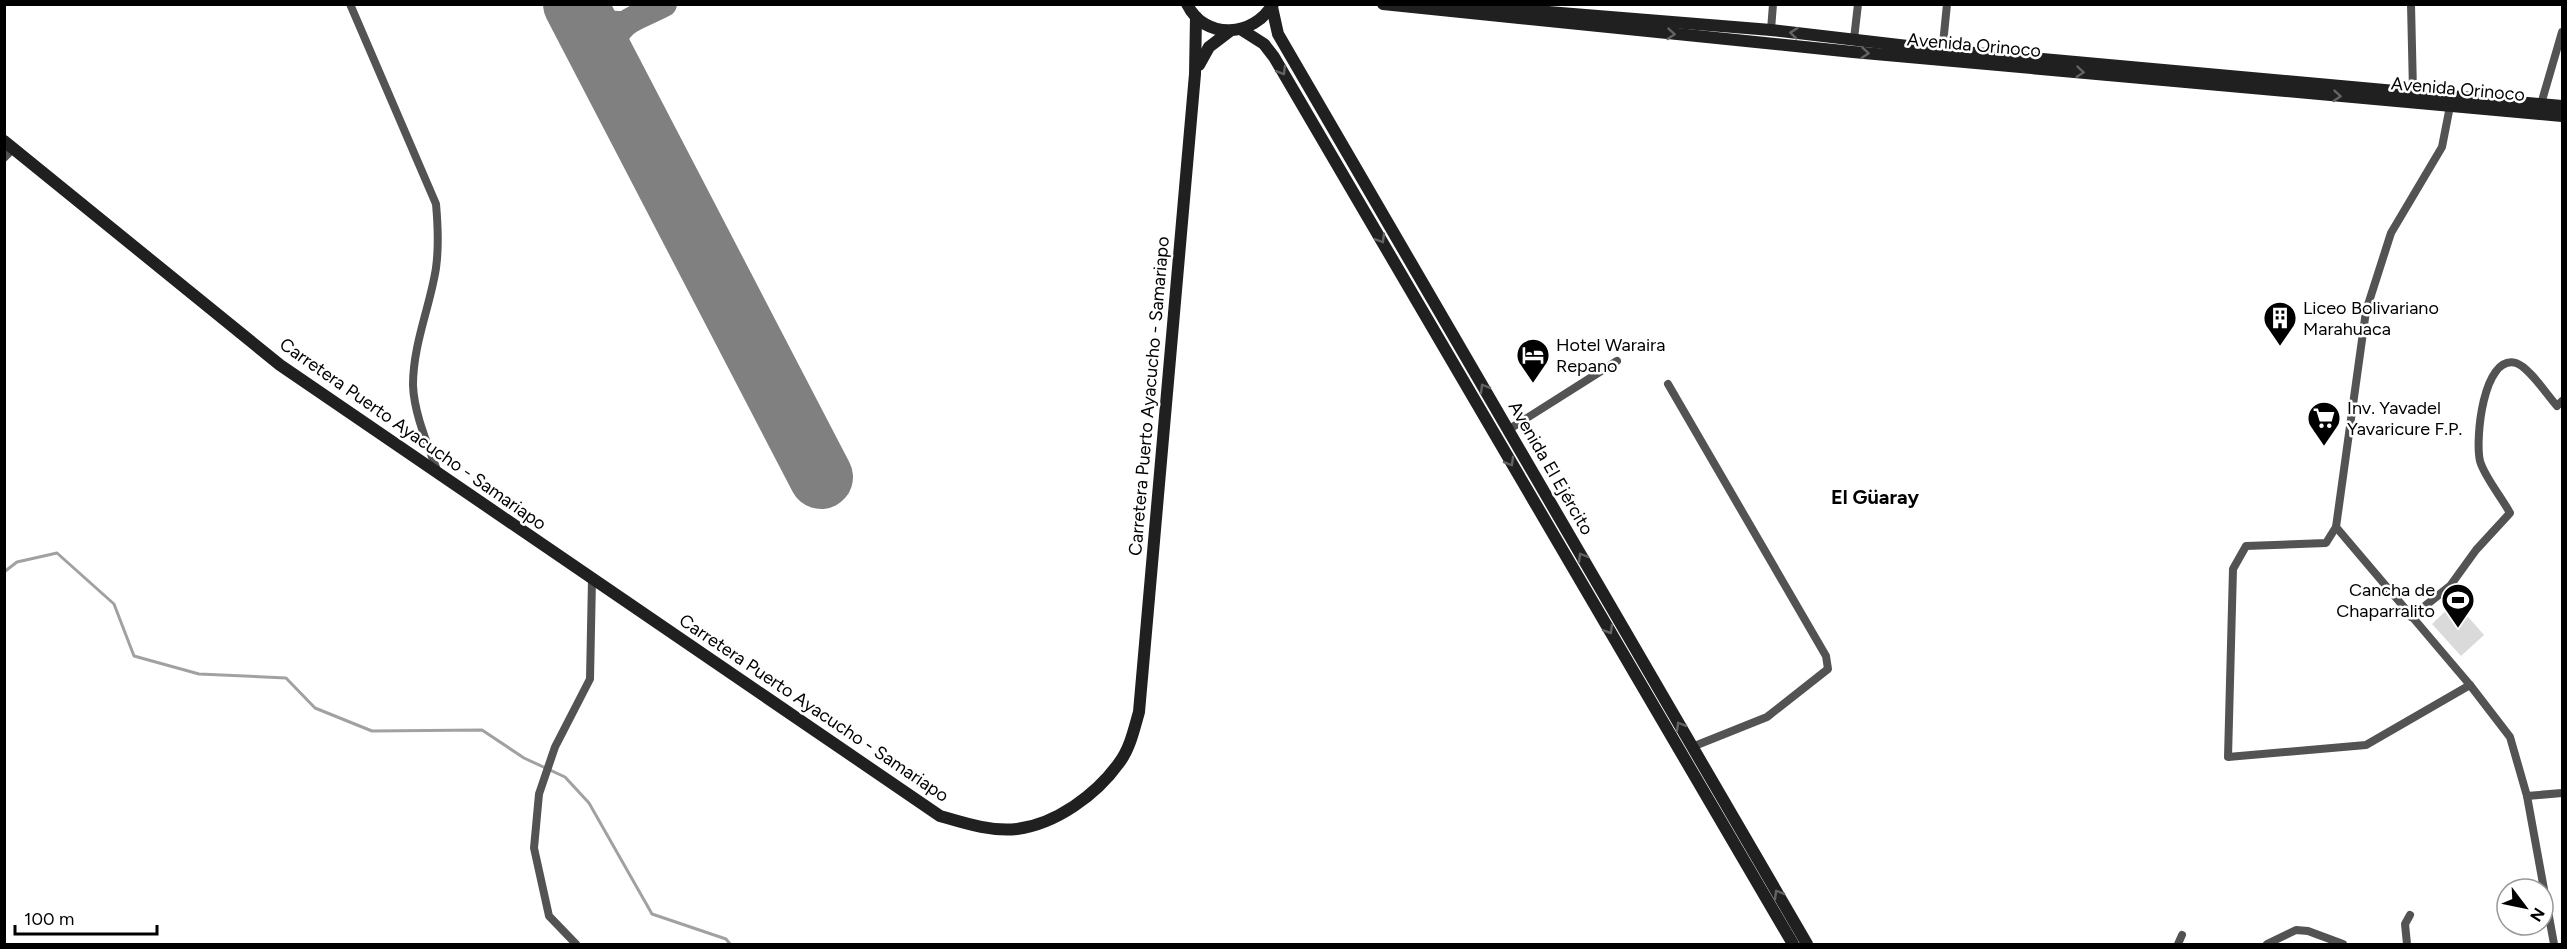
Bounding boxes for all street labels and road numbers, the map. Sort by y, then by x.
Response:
street label: Avenida Orinoco [1906,28,2042,62]
street label: Avenida Orinoco [2390,72,2526,106]
street label: Carretera Puerto Ayacucho - Samariapo [1124,235,1174,557]
street label: Carretera Puerto Ayacucho - Samariapo [275,333,551,535]
street label: Avenida El Ejército [1504,397,1598,539]
street label: Carretera Puerto Ayacucho - Samariapo [675,609,953,807]

